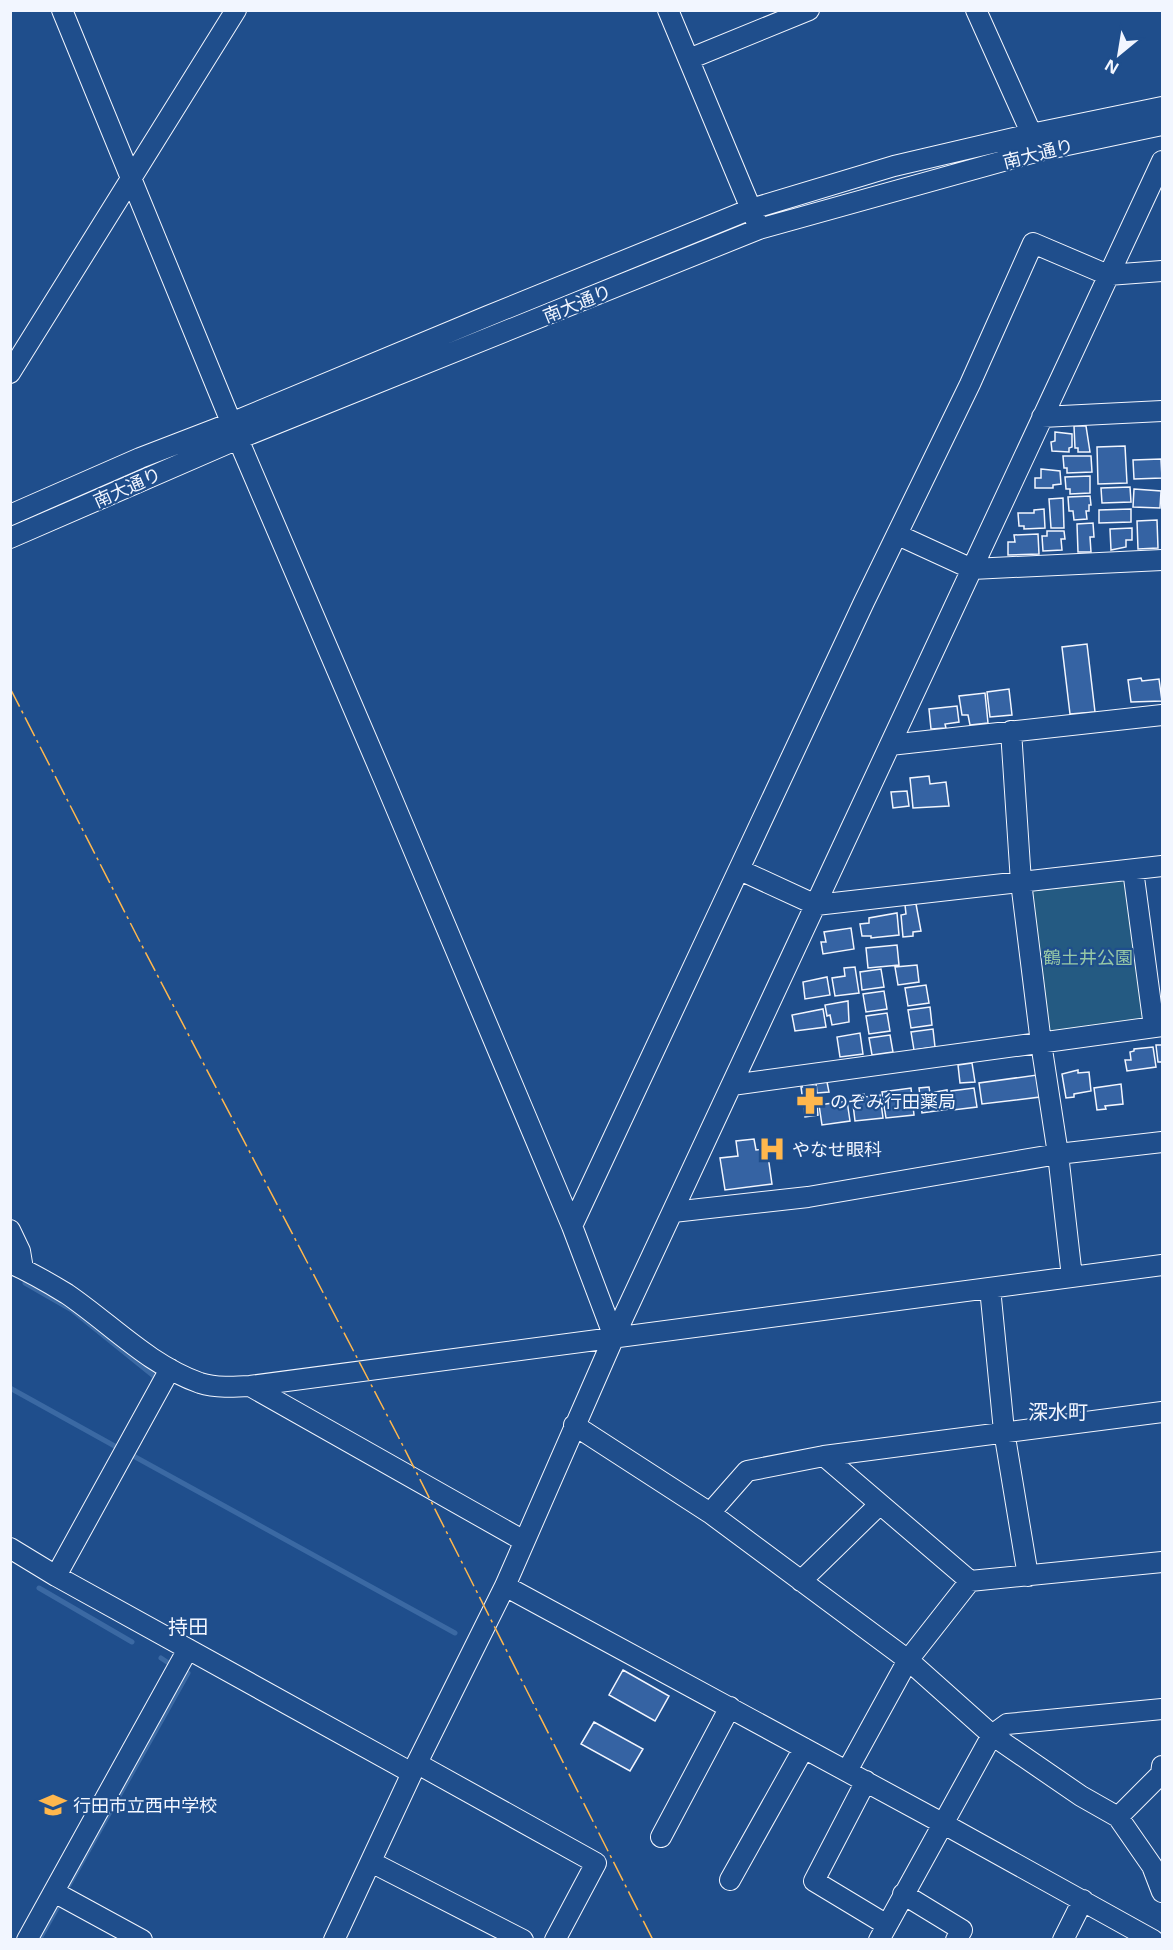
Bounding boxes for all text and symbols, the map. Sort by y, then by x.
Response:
north arrow [1089,24,1149,84]
text: N [1100,54,1123,80]
street label: 南大通り [1000,133,1076,173]
street label: 南大通り [539,278,615,328]
street label: 南大通り [89,461,165,513]
park label: 鶴土井公園 [1043,945,1133,969]
pharmacy icon: のぞみ行田薬局 [795,1086,825,1116]
place label: のぞみ行田薬局 [830,1089,956,1113]
hospital icon: やなせ眼科 [757,1134,787,1164]
place label: やなせ眼科 [792,1137,882,1161]
district label: 深水町 [1028,1398,1088,1425]
district label: 持田 [168,1613,208,1640]
school or university icon: 行田市立西中学校 [38,1790,68,1820]
place label: 行田市立西中学校 [73,1793,217,1817]

